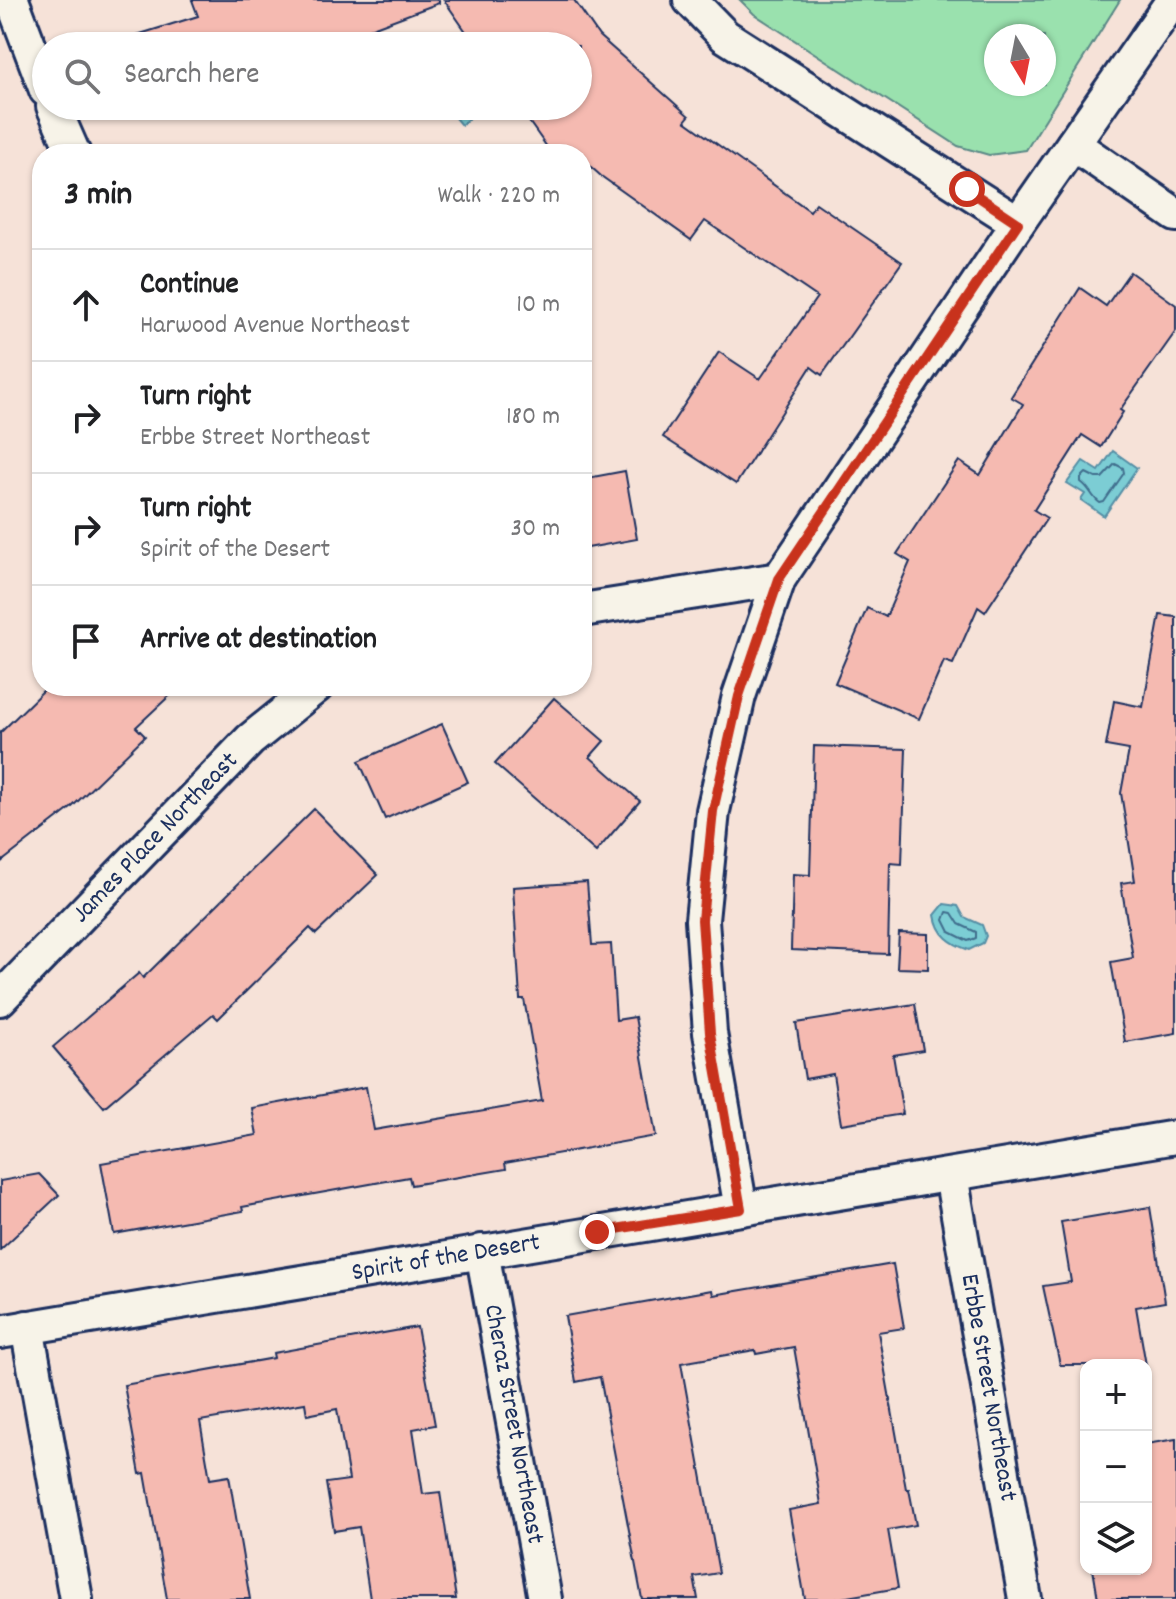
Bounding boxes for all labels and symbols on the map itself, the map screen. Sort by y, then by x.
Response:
north arrow [984,24,1056,96]
route start [949,171,985,207]
street label: James Place Northeast [64,743,248,932]
route end [579,1214,615,1250]
street label: Spirit of the Desert [349,1224,543,1292]
street label: Erbbe Street Northeast [950,1271,1026,1505]
street label: Cheraz Street Northeast [474,1301,553,1547]

